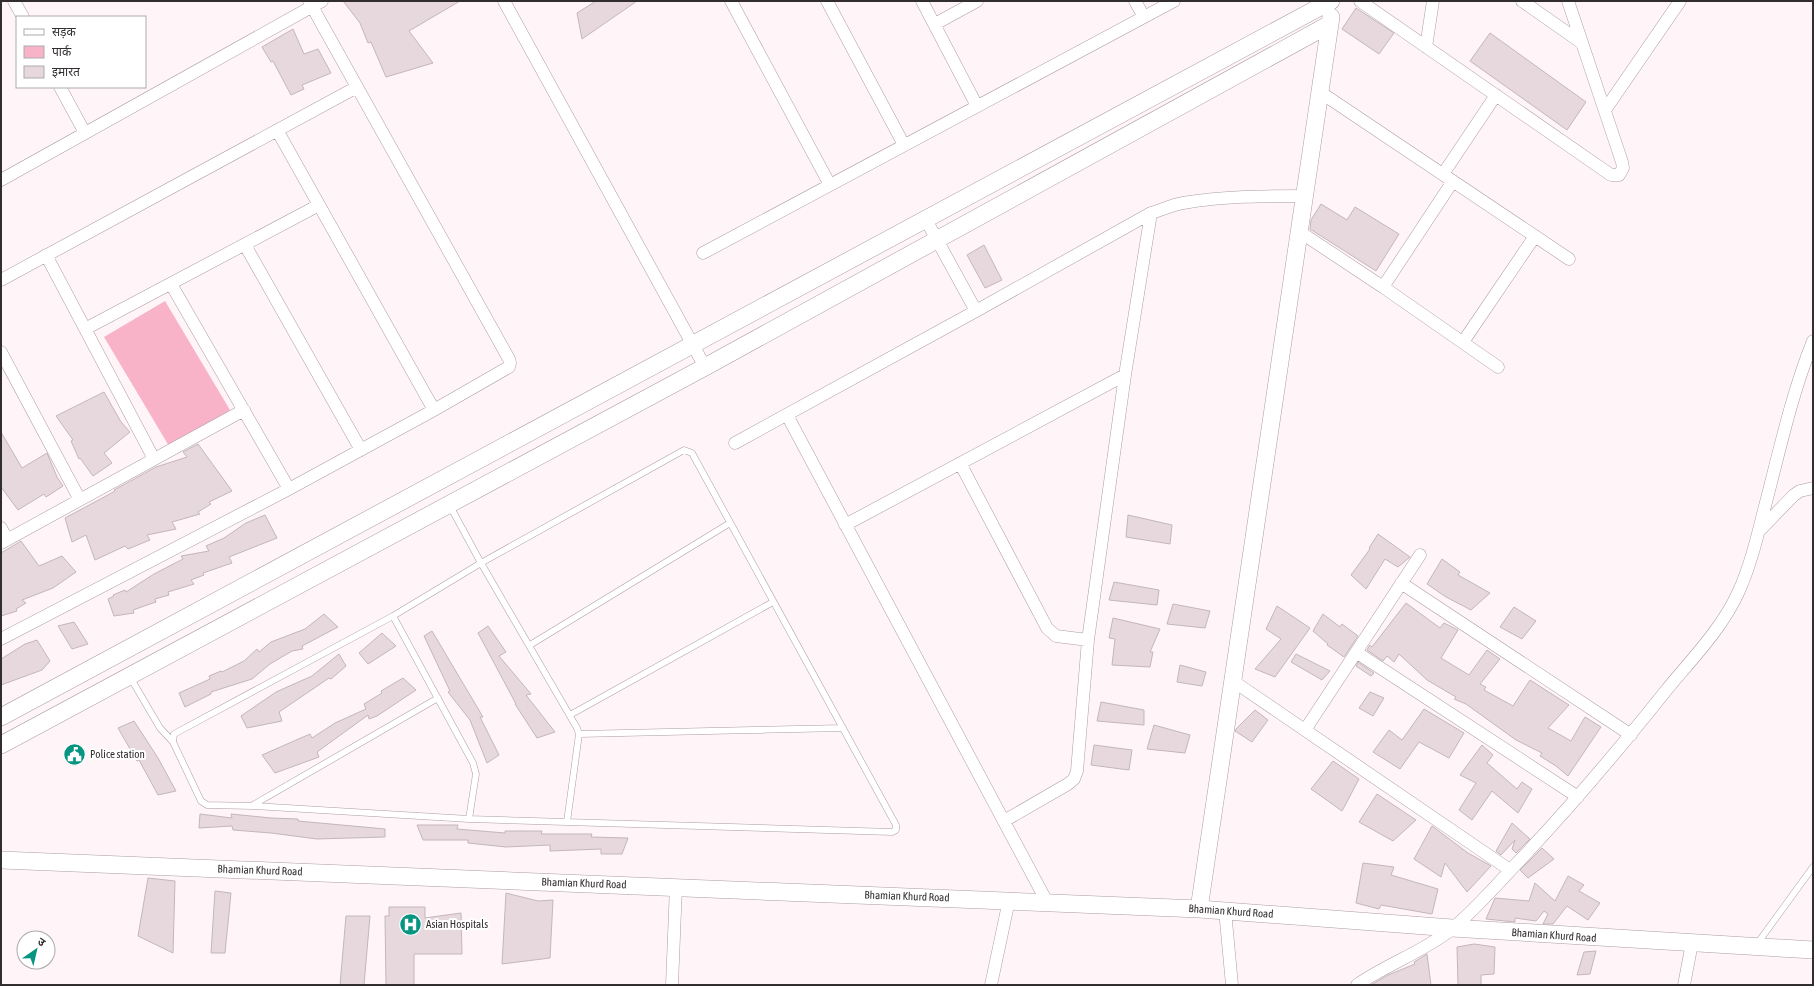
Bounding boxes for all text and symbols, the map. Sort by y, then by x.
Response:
legend [16,16,146,88]
text: सड़क [52,25,77,39]
text: पार्क [52,45,72,59]
text: इमारत [52,65,81,79]
public building icon: Police station [62,741,88,767]
place label: Police station [90,748,145,760]
street label: Bhamian Khurd Road [217,863,303,877]
street label: Bhamian Khurd Road [541,876,627,890]
street label: Bhamian Khurd Road [864,889,950,903]
street label: Bhamian Khurd Road [1188,902,1274,920]
hospital icon: Asian Hospitals [397,911,423,937]
place label: Asian Hospitals [426,918,488,930]
street label: Bhamian Khurd Road [1511,926,1597,944]
north arrow [16,930,56,970]
text: उ [36,935,48,949]

